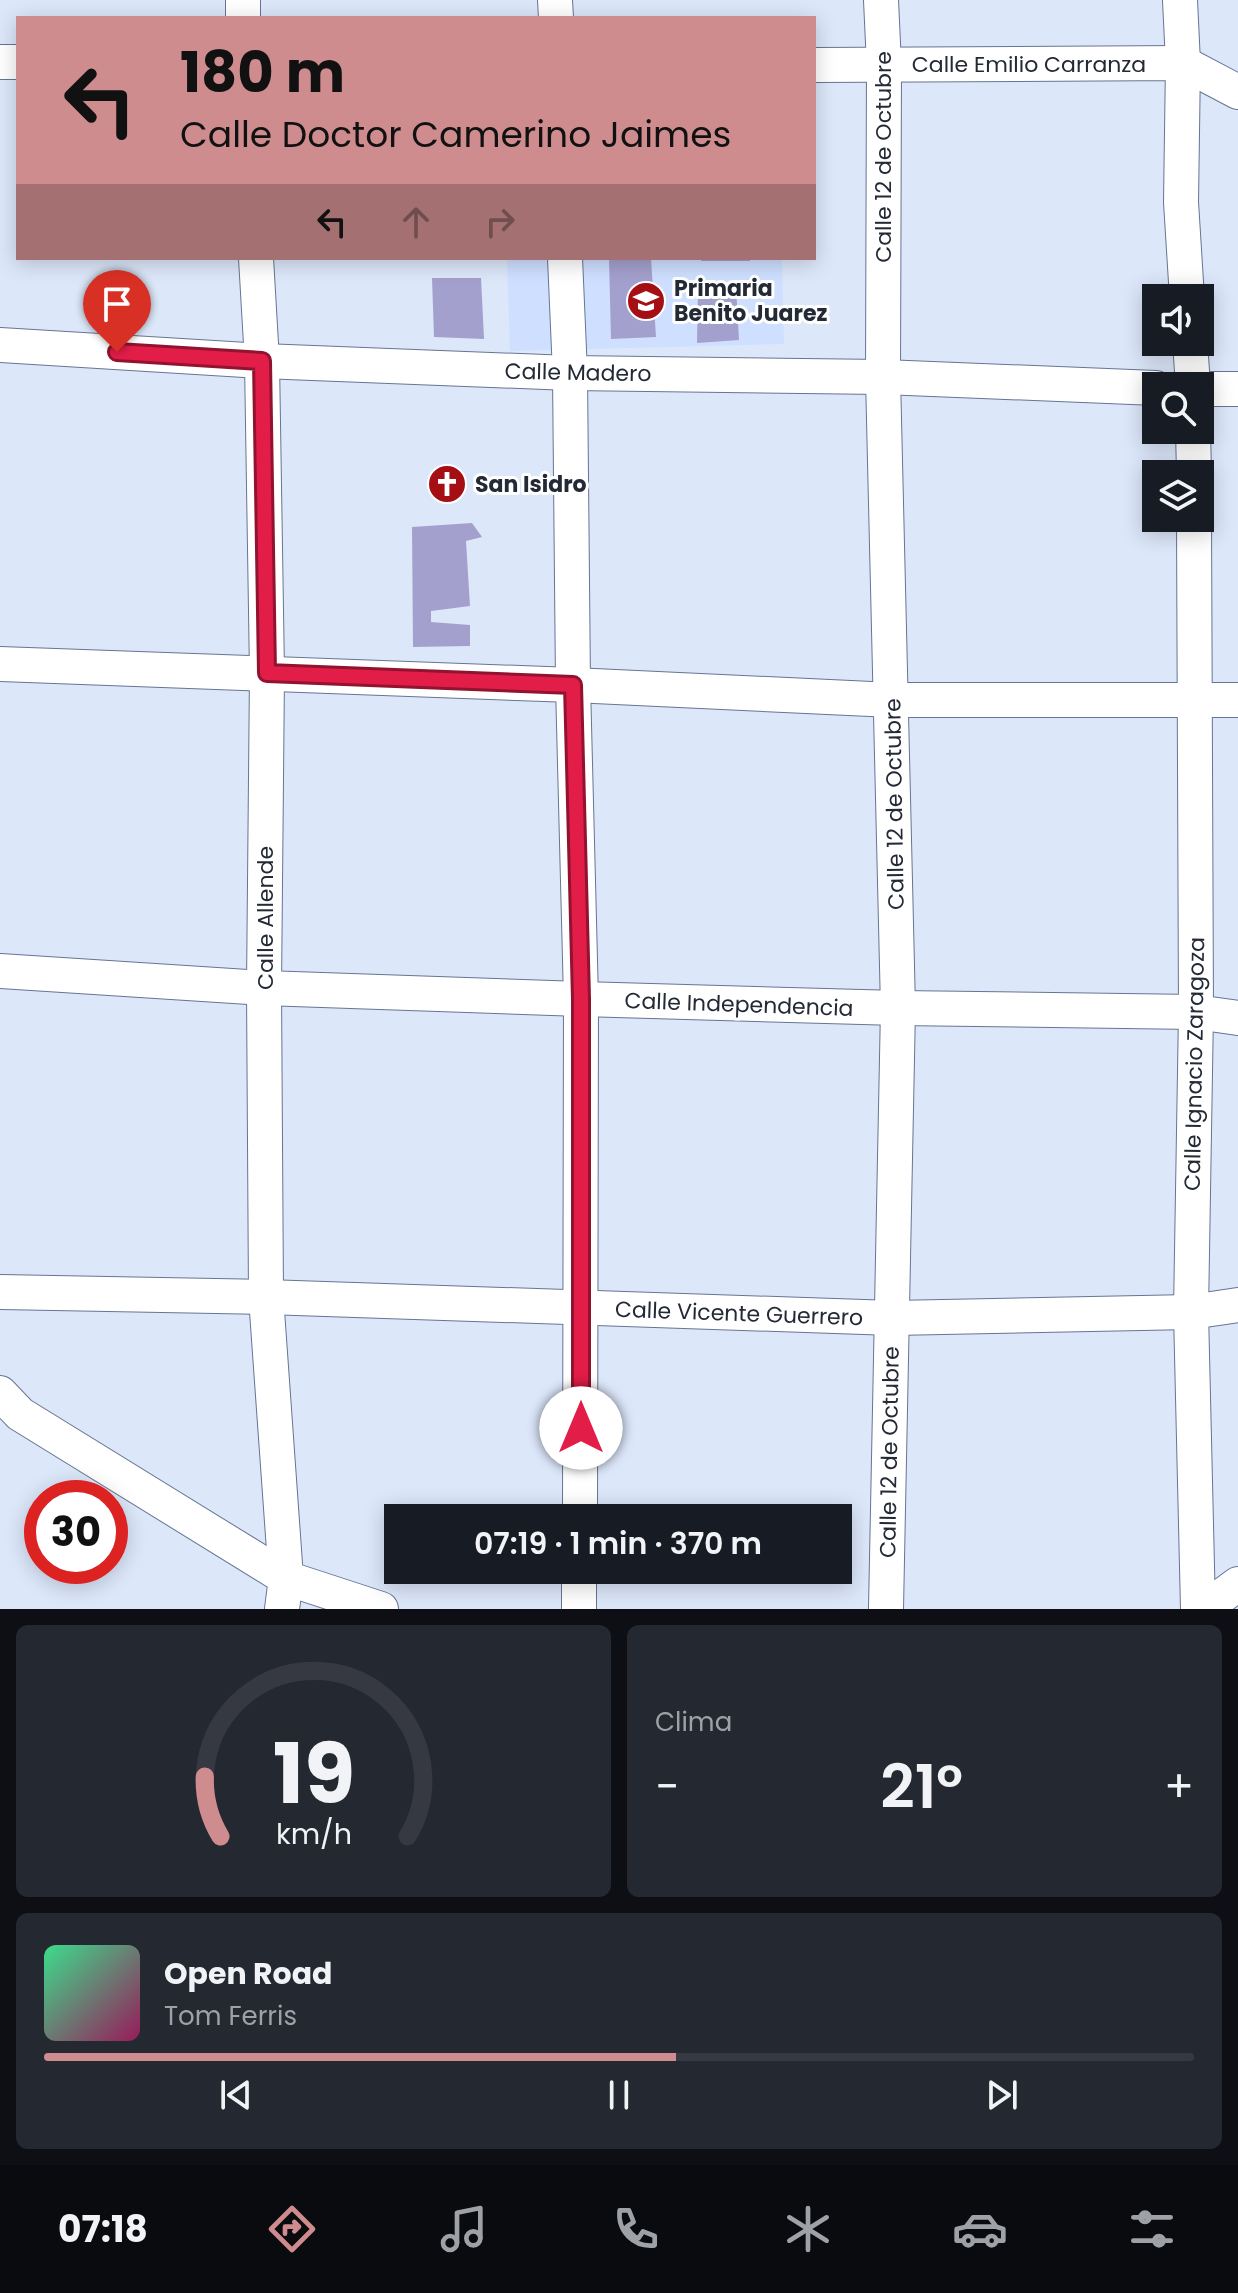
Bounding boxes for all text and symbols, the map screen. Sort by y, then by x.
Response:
text: 180 m [180,33,345,112]
icon: left [48,48,152,152]
street label: Calle Emilio Carranza [912,49,1146,80]
street label: Calle 12 de Octubre [868,51,899,263]
text: Calle Doctor Camerino Jaimes [180,109,731,160]
icon: left [310,200,354,244]
icon: ahead [394,200,438,244]
icon: right [478,200,522,244]
pin [83,270,151,352]
place label: Primaria Benito Juarez [674,273,827,329]
school or university icon: Primaria Benito Juarez [625,280,667,322]
icon: arrive [95,282,139,326]
map controls [1142,284,1214,532]
button: sound [1142,284,1214,356]
street label: Calle Madero [504,356,652,389]
button: search [1142,372,1214,444]
button: layers [1142,460,1214,532]
church icon: San Isidro [426,463,468,505]
place label: San Isidro [475,469,587,500]
street label: Calle 12 de Octubre [877,698,912,910]
street label: Calle Allende [250,846,281,990]
street label: Calle Ignacio Zaragoza [1177,937,1212,1191]
street label: Calle Independencia [624,985,854,1024]
street label: Calle Vicente Guerrero [614,1294,864,1333]
street label: Calle 12 de Octubre [872,1346,907,1558]
position arrow [539,1386,623,1470]
speed limit sign: 30 [24,1480,128,1584]
text: 07:19 · 1 min · 370 m [474,1522,762,1565]
text: Clima [655,1704,732,1740]
text: 19 [272,1716,355,1832]
text: 21° [880,1745,963,1829]
text: − [655,1756,679,1817]
text: + [1164,1756,1194,1817]
text: km/h [275,1814,352,1854]
text: Open Road [164,1952,332,1995]
text: Tom Ferris [164,1998,297,2034]
icon: previous [214,2073,258,2117]
icon: pause [597,2073,641,2117]
icon: next [980,2073,1024,2117]
icon: directions [264,2201,320,2257]
icon: music [436,2201,492,2257]
icon: phone [608,2201,664,2257]
icon: climate [780,2201,836,2257]
icon: car [952,2201,1008,2257]
icon: filters [1124,2201,1180,2257]
text: 07:18 [58,2204,148,2255]

